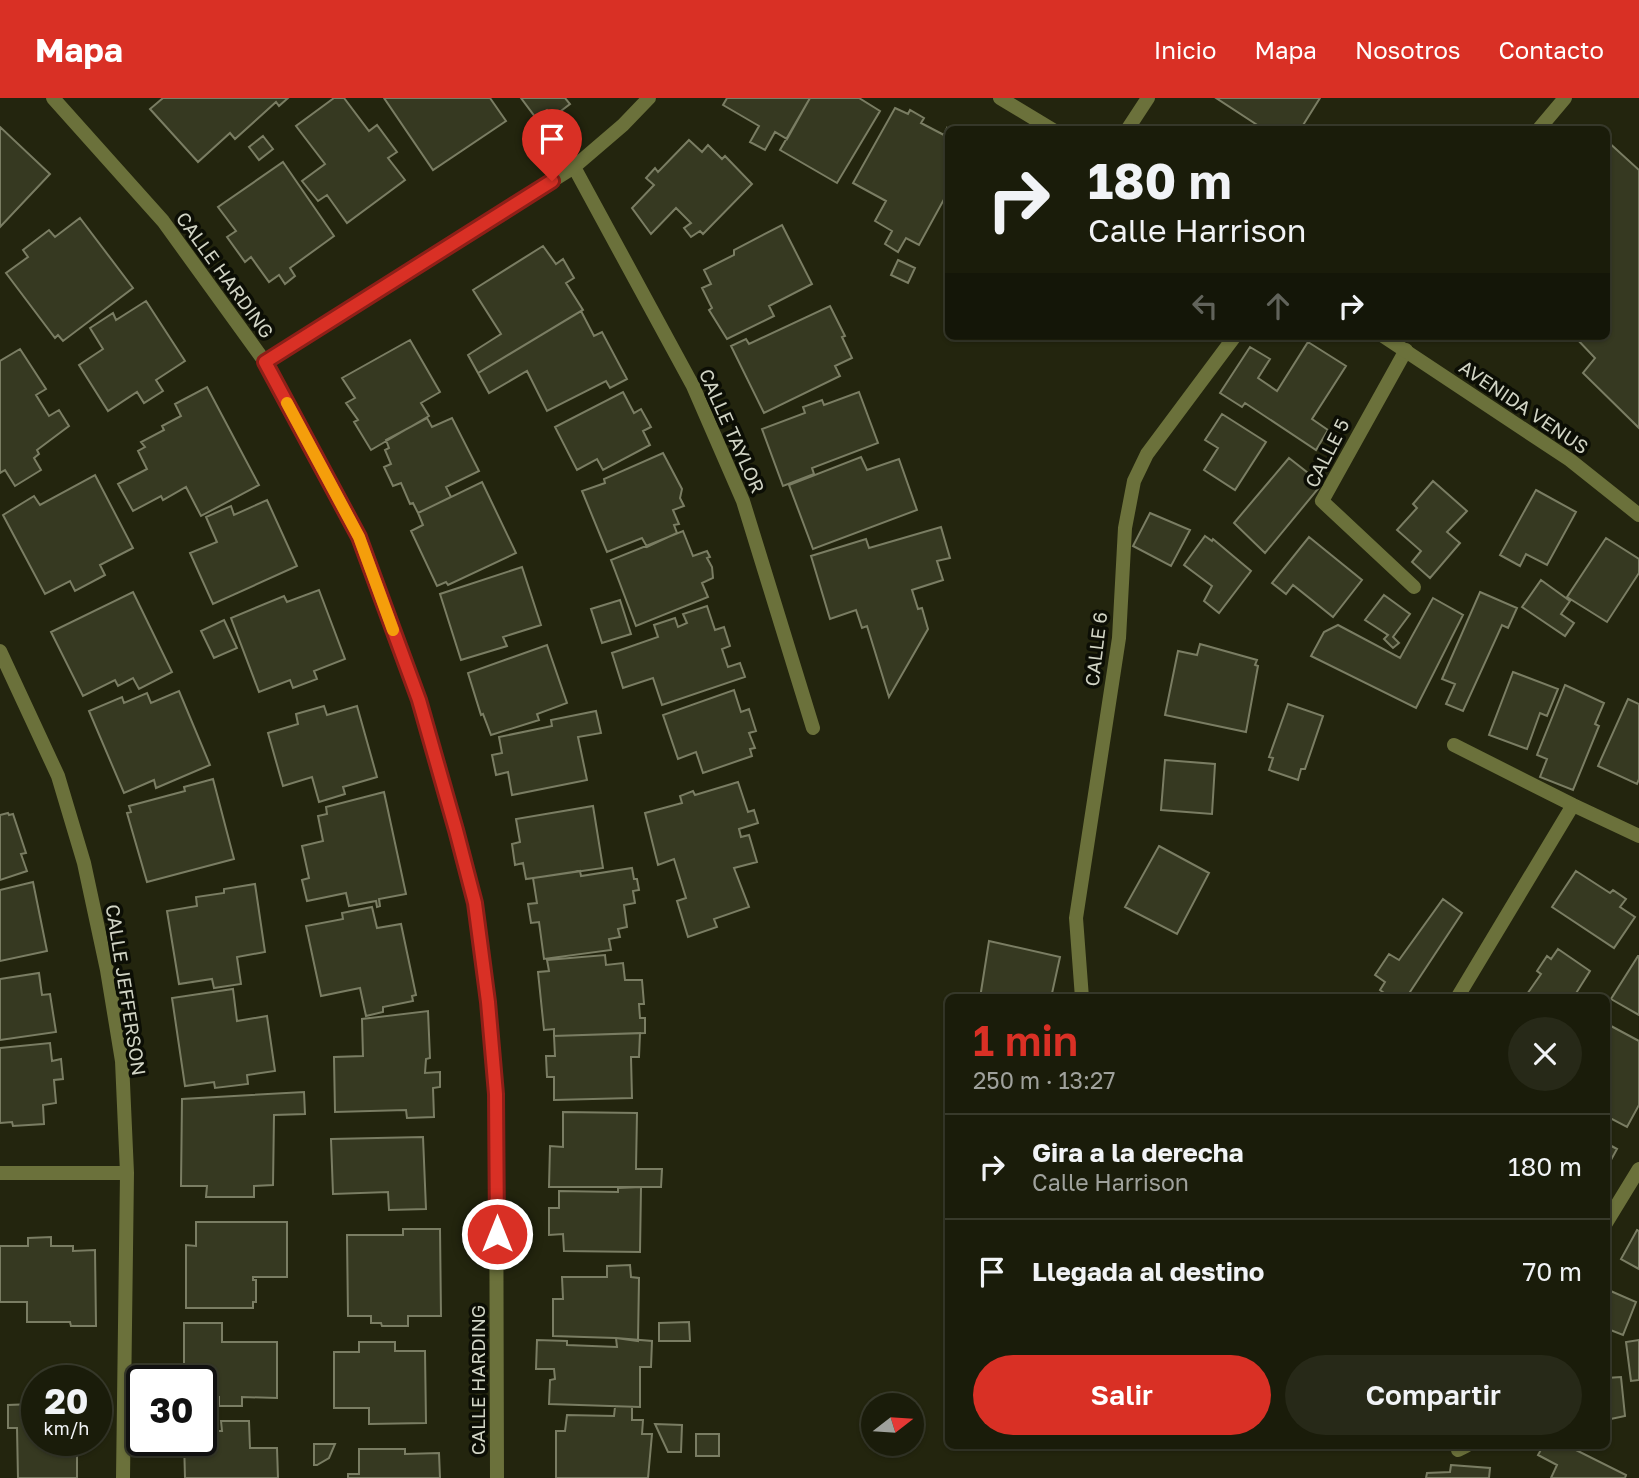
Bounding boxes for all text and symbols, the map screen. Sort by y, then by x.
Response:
text: Mapa [35,30,123,69]
text: Inicio [1154,35,1216,64]
text: Mapa [1254,35,1317,64]
text: Nosotros [1355,35,1461,64]
text: Contacto [1499,35,1604,64]
pin [522,109,582,181]
icon: arrive [533,120,571,158]
text: 180 m [1088,151,1232,210]
icon: right [973,154,1064,245]
street label: CALLE HARDING [172,207,279,342]
text: Calle Harrison [1088,211,1306,249]
icon: left [1186,287,1224,325]
icon: ahead [1259,287,1297,325]
icon: right [1332,287,1370,325]
street label: AVENIDA VENUS [1455,355,1593,458]
street label: CALLE TAYLOR [695,365,770,496]
street label: CALLE 5 [1299,414,1354,491]
street label: CALLE 6 [1080,610,1111,687]
street label: CALLE JEFFERSON [102,903,151,1077]
text: 1 min [973,1015,1078,1065]
button: close [1508,1017,1582,1091]
text: 250 m · 13:27 [973,1066,1116,1094]
text: Gira a la derecha [1032,1137,1244,1168]
icon: right [973,1148,1011,1186]
text: 180 m [1508,1151,1582,1182]
text: Calle Harrison [1032,1168,1189,1196]
position arrow [460,1197,534,1271]
icon: arrive [973,1253,1011,1291]
text: Llegada al destino [1032,1256,1264,1287]
text: 70 m [1523,1256,1582,1287]
street label: CALLE HARDING [466,1305,489,1455]
button: Salir [973,1355,1271,1435]
button: Compartir [1285,1355,1582,1435]
speed limit sign: 30 [126,1365,217,1456]
text: 20 [44,1380,89,1422]
north arrow [861,1393,924,1456]
map controls [861,1393,924,1456]
text: km/h [44,1417,89,1439]

